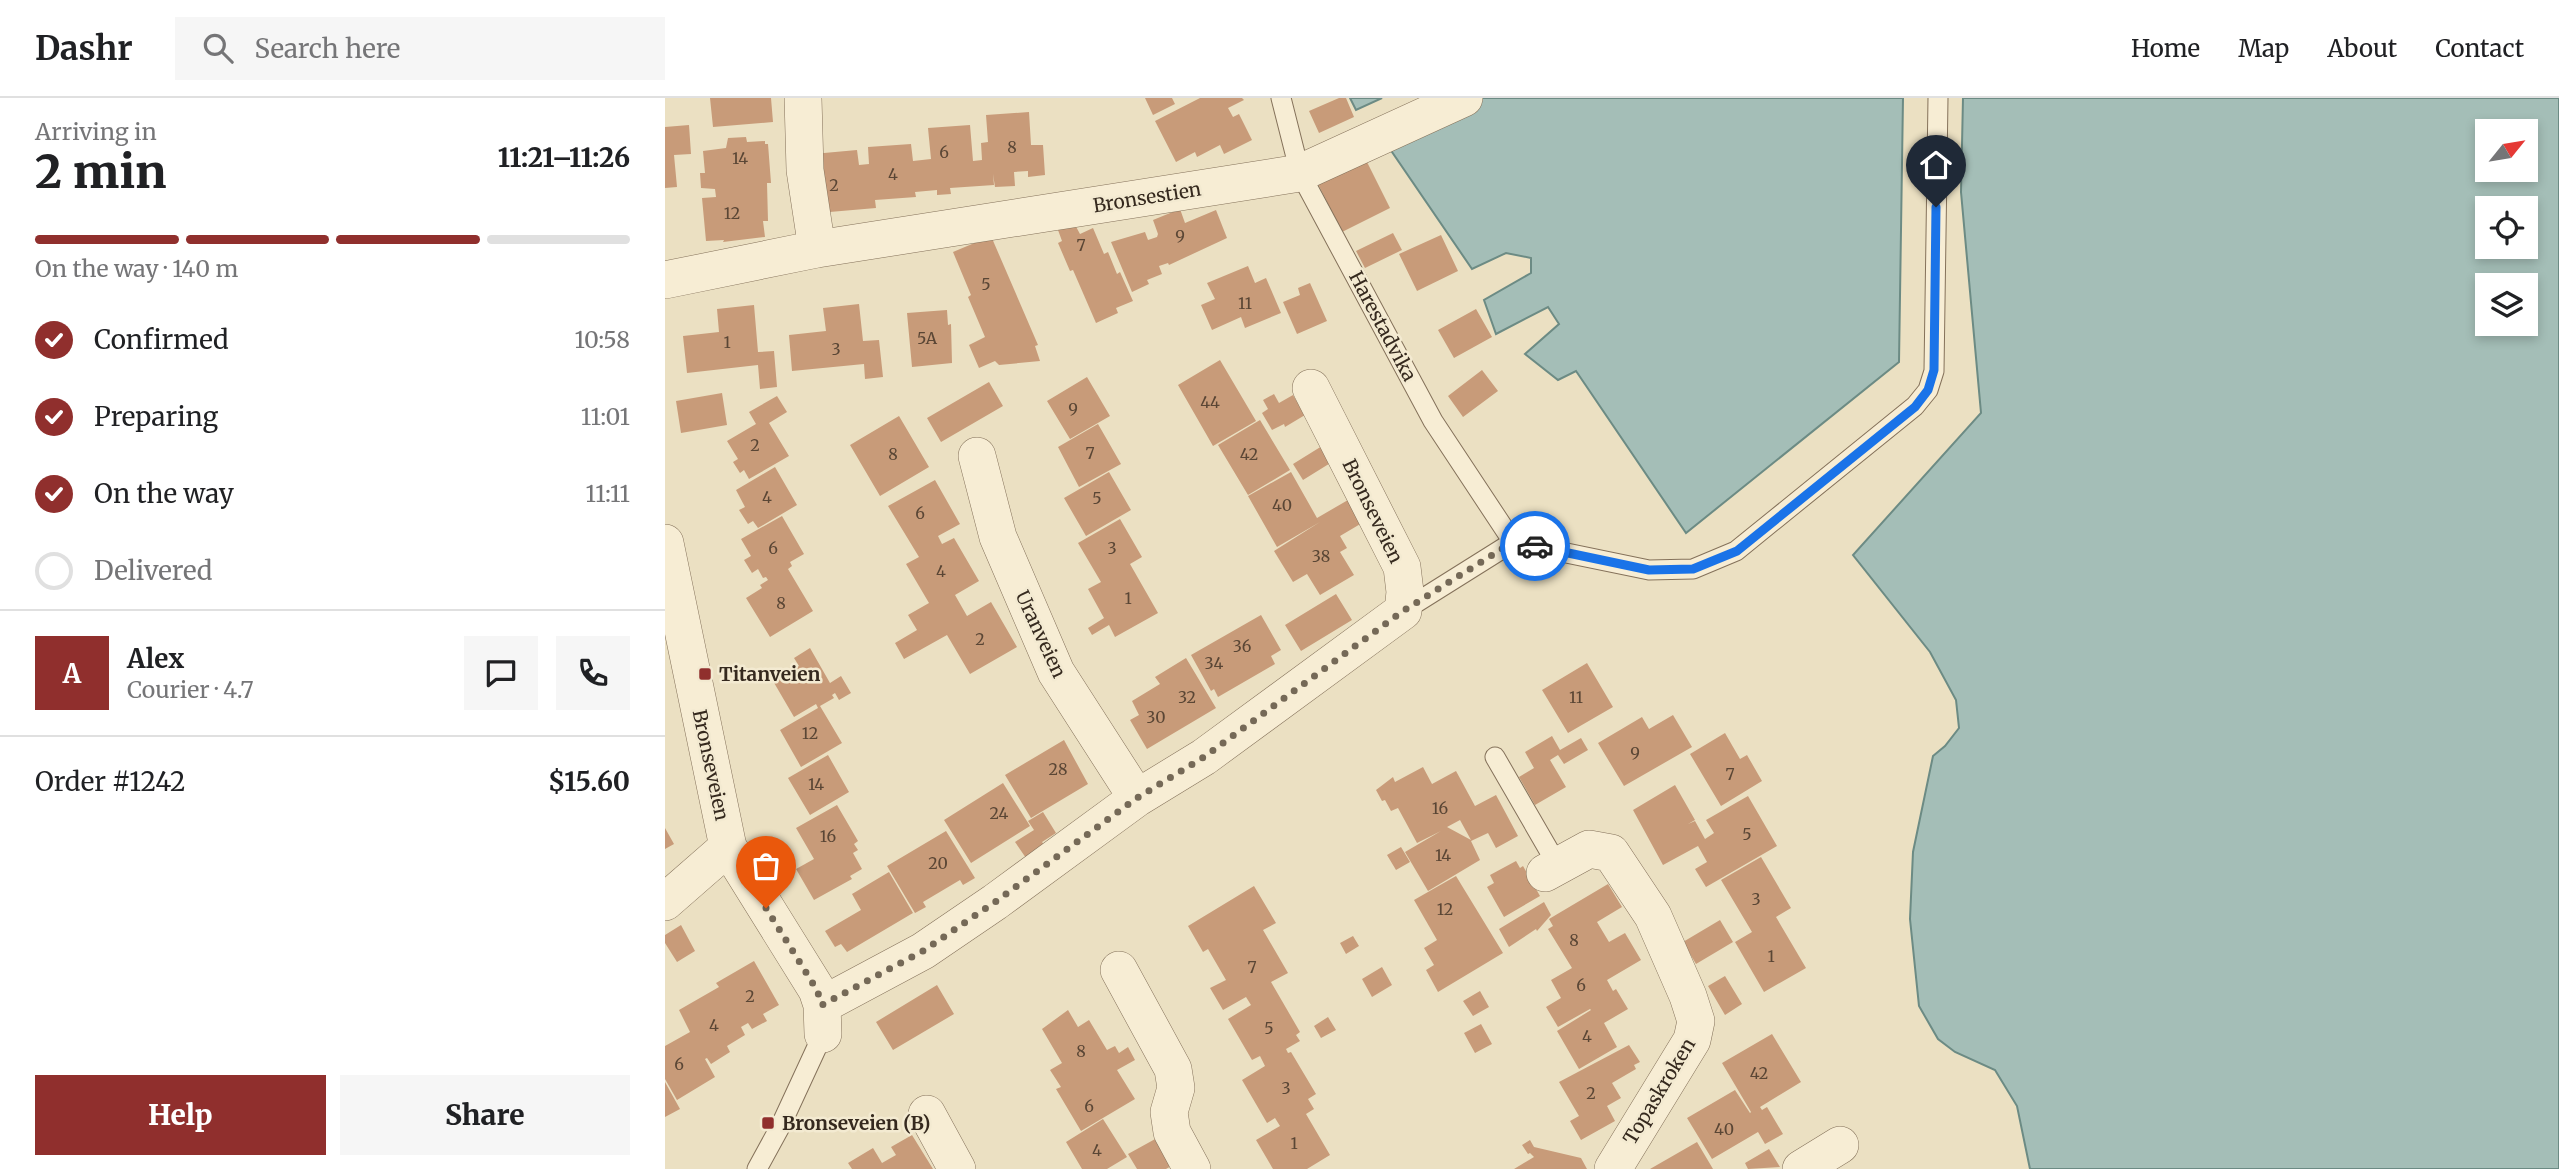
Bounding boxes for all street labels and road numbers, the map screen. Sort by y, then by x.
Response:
street label: Bronsestien [1091,177,1203,217]
street label: Harestadvika [1344,267,1422,385]
street label: Bronseveien [1337,455,1409,567]
street label: Uranveien [1010,587,1072,682]
street label: Bronseveien [688,707,735,823]
street label: Topaskroken [1618,1033,1700,1149]

